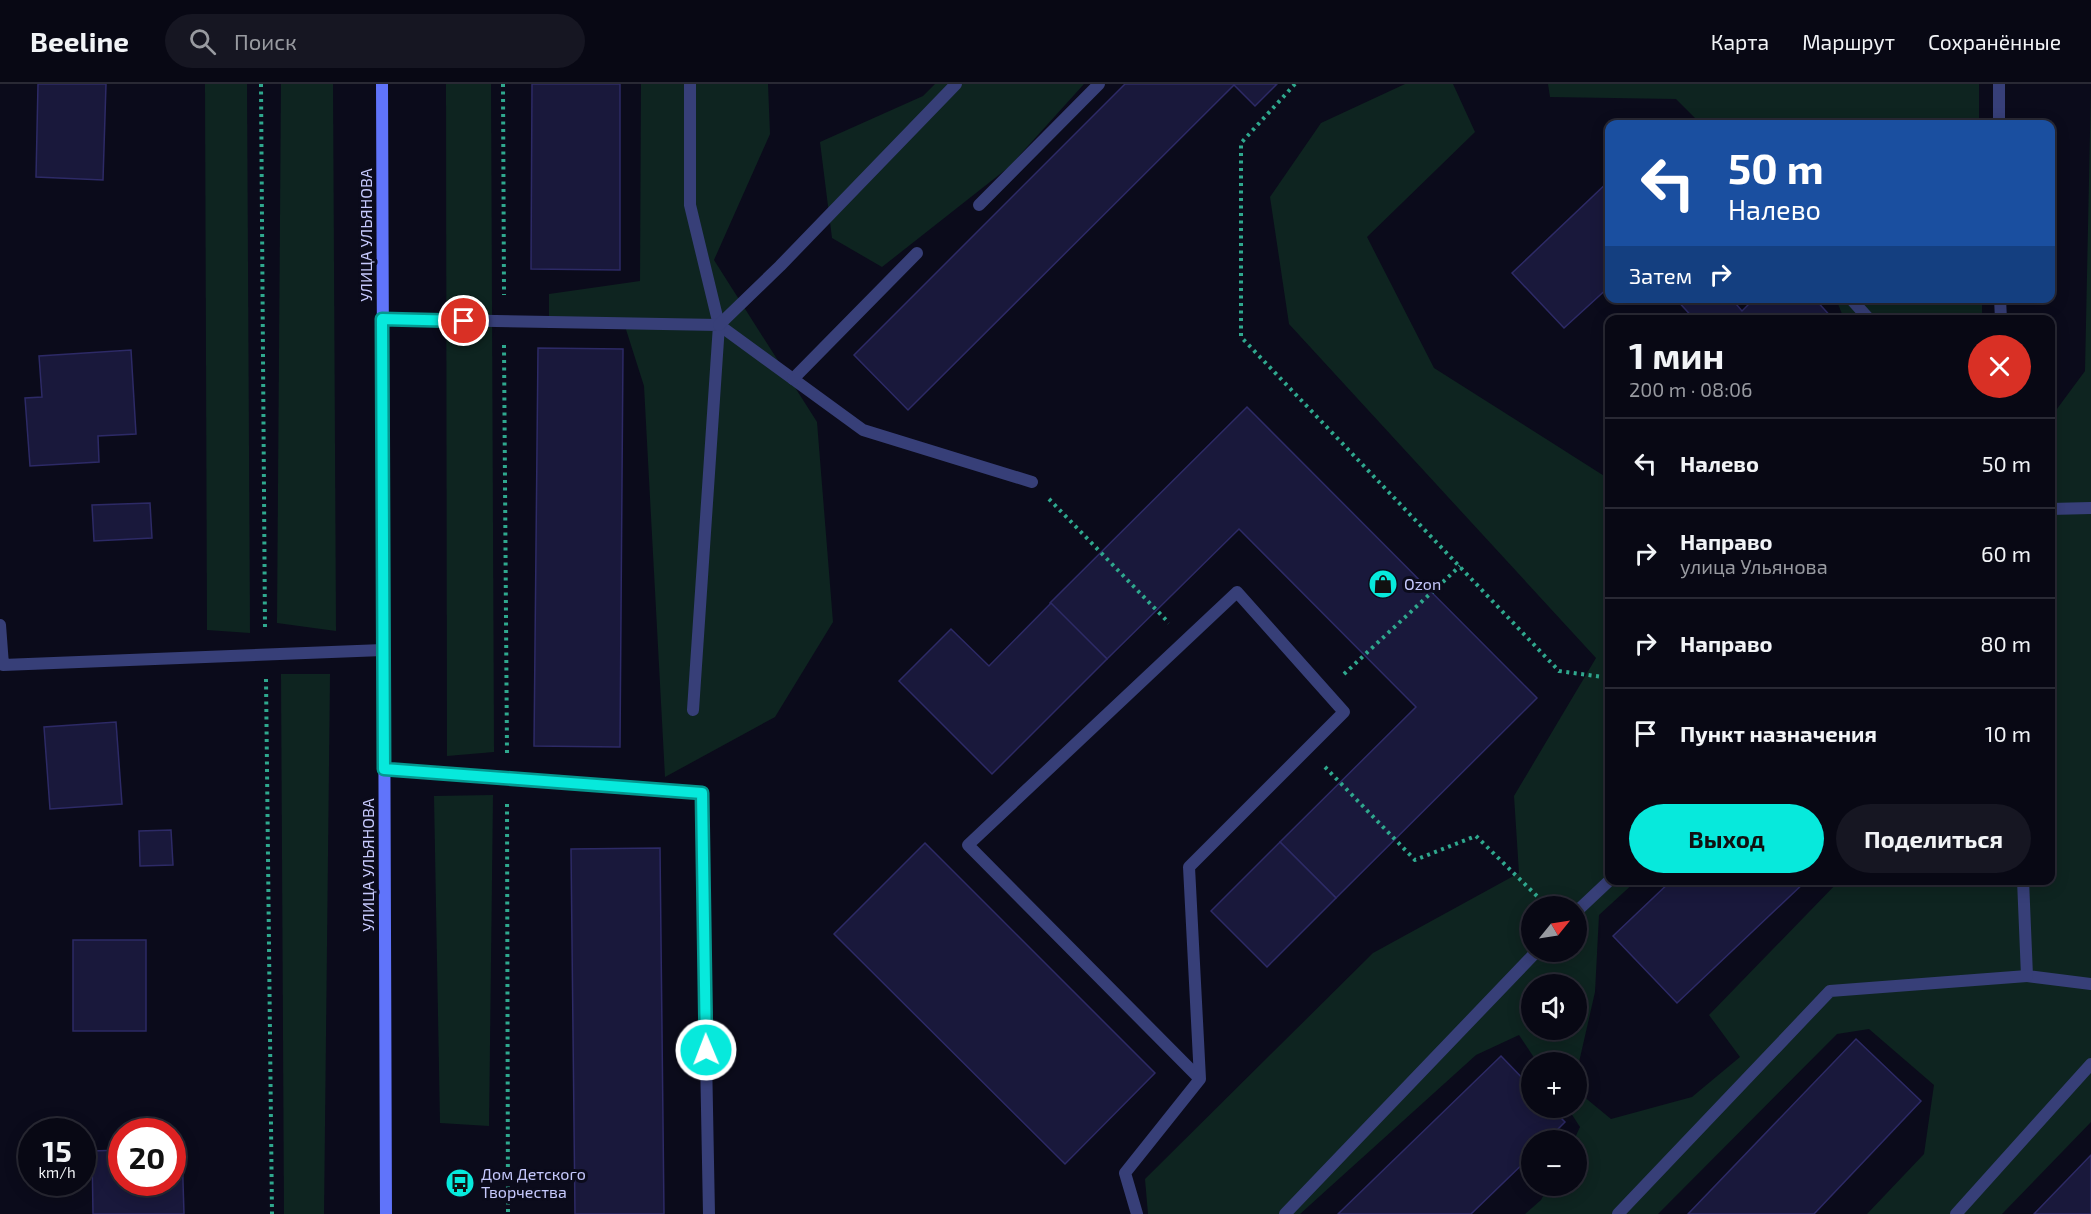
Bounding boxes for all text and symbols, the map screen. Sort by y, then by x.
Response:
search box [165,14,585,68]
text: Beeline [30,24,129,58]
icon: search [186,25,219,58]
text: Поиск [234,28,297,54]
text: Карта [1711,29,1769,54]
text: Маршрут [1802,29,1895,54]
text: Сохранённые [1928,29,2061,54]
text: 50 m [1728,142,1824,192]
icon: left [1629,144,1707,222]
street label: УЛИЦА УЛЬЯНОВА [356,168,375,302]
text: Налево [1728,193,1821,225]
icon: right [1704,258,1737,291]
text: Затем [1629,262,1692,288]
pin [438,295,489,346]
icon: arrive [447,304,480,337]
text: 1 мин [1629,333,1724,376]
button: close [1968,335,2031,398]
text: 200 m · 08:06 [1629,377,1752,401]
icon: left [1629,447,1662,480]
text: Налево [1680,450,1759,476]
text: 50 m [1982,450,2031,476]
text: Направо [1680,528,1773,554]
icon: right [1629,537,1662,570]
text: 60 m [1981,540,2031,566]
text: улица Ульянова [1680,554,1828,578]
shop icon: Ozon [1367,568,1399,600]
place label: Ozon [1404,574,1441,593]
icon: right [1629,627,1662,660]
text: Направо [1680,630,1773,656]
text: 80 m [1980,630,2031,656]
icon: arrive [1629,717,1662,750]
text: Пункт назначения [1680,720,1877,746]
text: 10 m [1985,720,2031,746]
street label: УЛИЦА УЛЬЯНОВА [358,798,377,932]
button: Выход [1629,804,1824,873]
button: Поделиться [1836,804,2031,873]
north arrow [1521,896,1587,962]
map controls [1521,896,1587,1196]
button: sound [1521,974,1587,1040]
position arrow [674,1018,738,1082]
button: + [1521,1052,1587,1118]
speed limit sign: 20 [108,1118,186,1196]
button: − [1521,1130,1587,1196]
text: 15 [42,1132,72,1168]
text: km/h [38,1163,76,1181]
place label: Дом Детского Творчества [481,1164,586,1201]
bus stop icon: Дом Детского Творчества [444,1167,476,1199]

